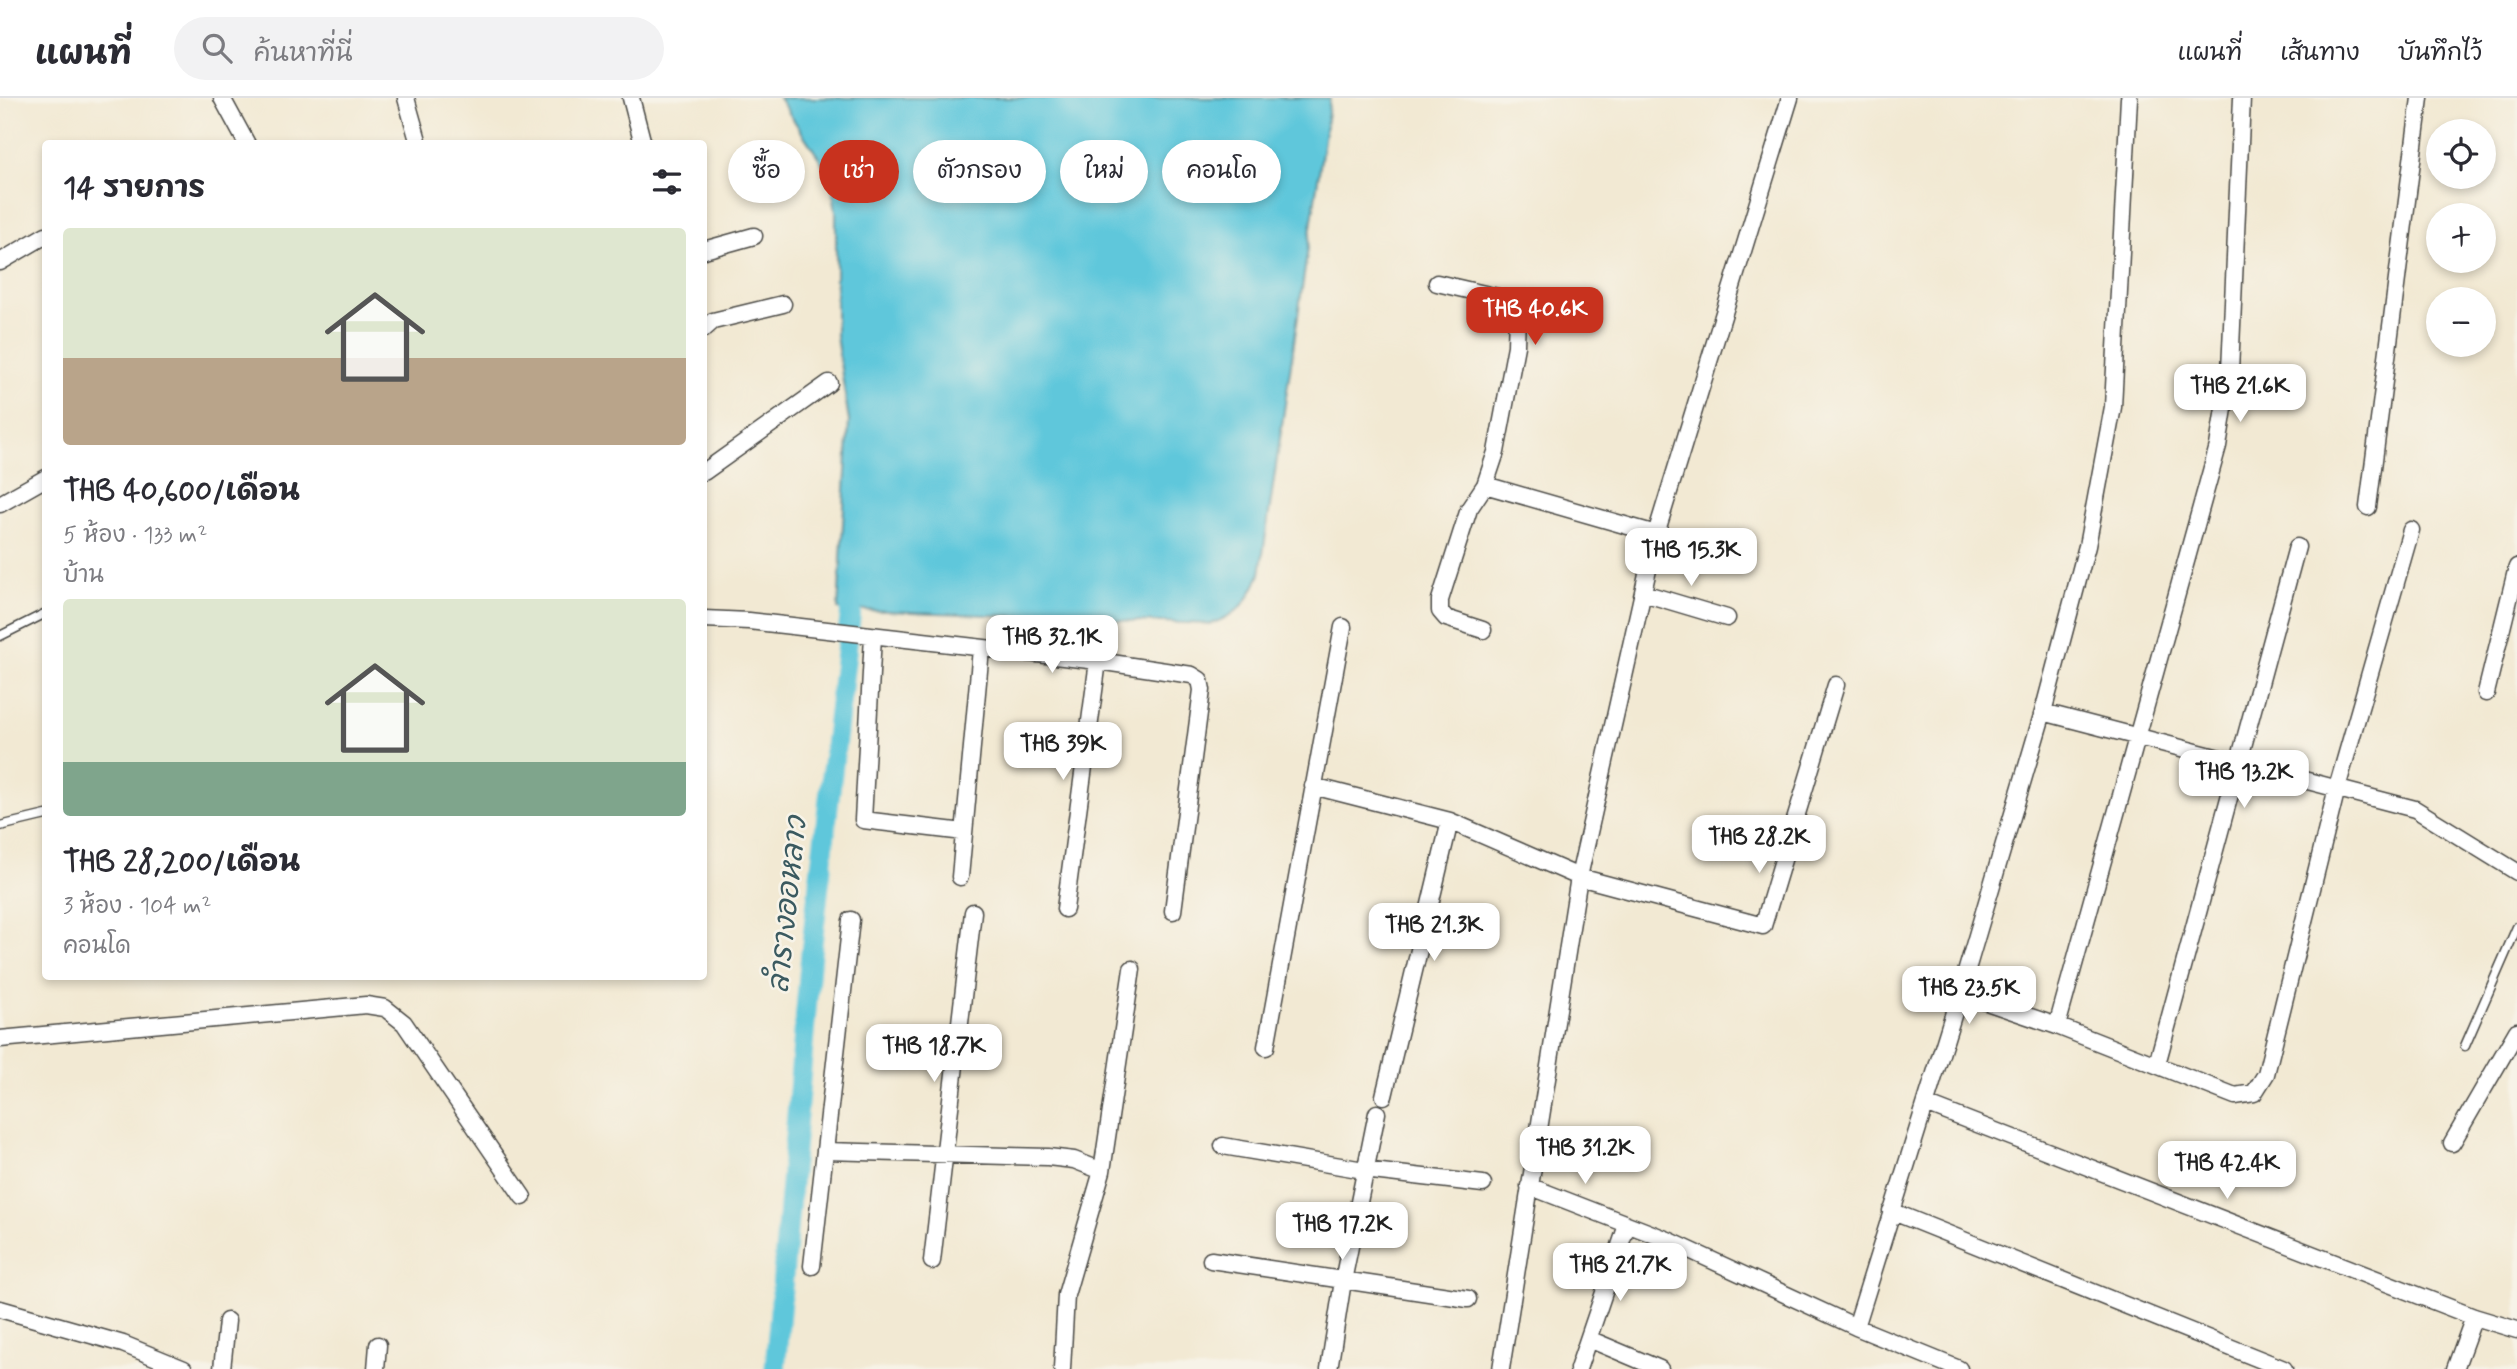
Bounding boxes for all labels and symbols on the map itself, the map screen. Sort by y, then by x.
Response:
pin: THB 40.6K [1455,288,1615,347]
pin: THB 21.6K [2160,364,2320,424]
pin: THB 15.3K [1611,528,1771,588]
pin: THB 32.1K [972,616,1132,675]
pin: THB 39K [998,722,1128,782]
pin: THB 13.2K [2164,750,2324,810]
water label: ลำรางออหลาว [758,813,817,995]
pin: THB 28.2K [1679,816,1839,875]
pin: THB 21.3K [1354,904,1514,963]
pin: THB 23.5K [1889,967,2049,1026]
pin: THB 18.7K [854,1024,1014,1084]
pin: THB 31.2K [1505,1126,1665,1186]
pin: THB 42.4K [2147,1142,2307,1201]
pin: THB 17.2K [1262,1202,1422,1262]
pin: THB 21.7K [1540,1244,1700,1303]

